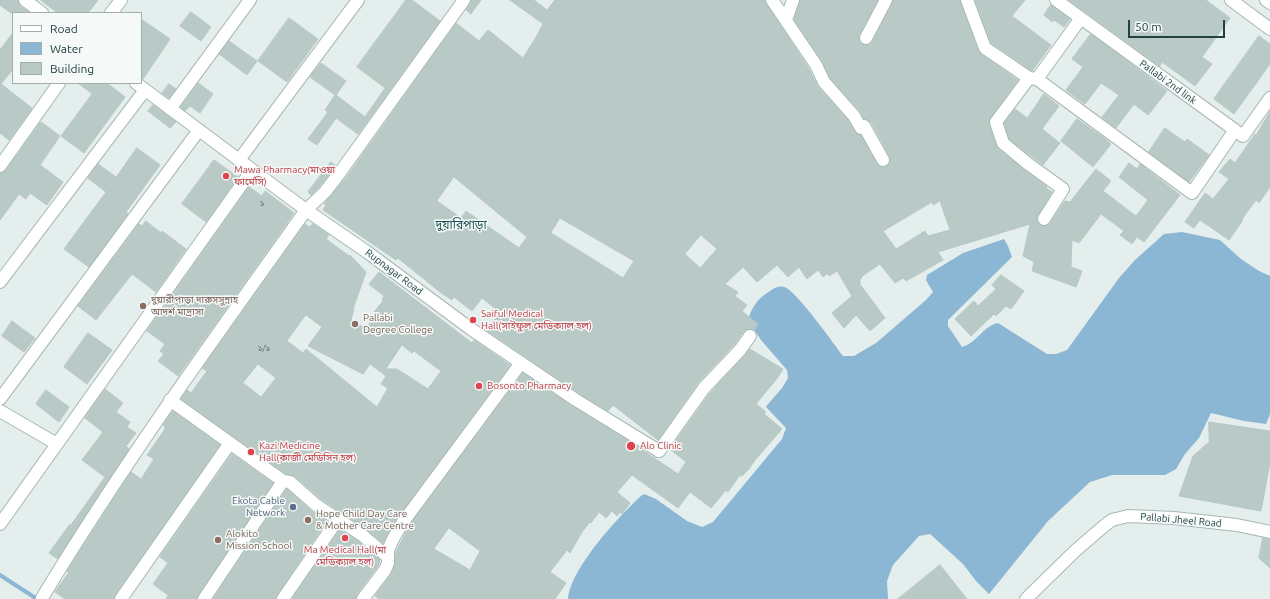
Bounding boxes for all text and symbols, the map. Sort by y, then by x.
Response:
legend [12,12,142,84]
scale bar [1130,12,1227,38]
text: 50 m [1135,20,1162,33]
text: Road [50,22,78,35]
text: Water [50,42,83,55]
street label: Pallabi 2nd link [1137,57,1199,107]
text: Building [50,62,94,75]
place label: Mawa Pharmacy(মাওয়া ফার্মেসি) [234,164,335,188]
marker: Mawa Pharmacy(মাওয়া ফার্মেসি) [221,171,231,181]
house number: ১ [260,198,264,208]
district label: দুয়ারিপাড়া [435,218,487,232]
street label: Rupnagar Road [363,247,425,297]
place label: দুয়ারীপাড়া দারুসসুন্নাহ আদর্শ মাদ্রাসা [151,294,238,318]
marker: দুয়ারীপাড়া দারুসসুন্নাহ আদর্শ মাদ্রাসা [138,301,148,311]
place label: Saiful Medical Hall(সাইফুল মেডিক্যাল হল) [481,308,592,332]
place label: Pallabi Degree College [363,312,432,336]
marker: Saiful Medical Hall(সাইফুল মেডিক্যাল হল) [468,315,478,325]
marker: Pallabi Degree College [350,319,360,329]
house number: ১/১ [258,343,270,353]
place label: Bosonto Pharmacy [487,380,571,392]
marker: Bosonto Pharmacy [474,381,484,391]
place label: Kazi Medicine Hall(কাজী মেডিসিন হল) [259,440,356,464]
marker: Alo Clinic [625,440,637,452]
place label: Alo Clinic [640,440,681,452]
marker: Kazi Medicine Hall(কাজী মেডিসিন হল) [246,447,256,457]
place label: Ekota Cable Network [232,495,285,518]
marker: Ekota Cable Network [288,502,298,512]
place label: Hope Child Day Care & Mother Care Centre [316,508,414,532]
street label: Pallabi Jheel Road [1140,510,1222,530]
marker: Hope Child Day Care & Mother Care Centre [303,515,313,525]
place label: Alokito Mission School [226,528,292,552]
marker: Ma Medical Hall(মা মেডিক্যাল হল) [340,533,350,543]
marker: Alokito Mission School [213,535,223,545]
place label: Ma Medical Hall(মা মেডিক্যাল হল) [304,544,386,568]

